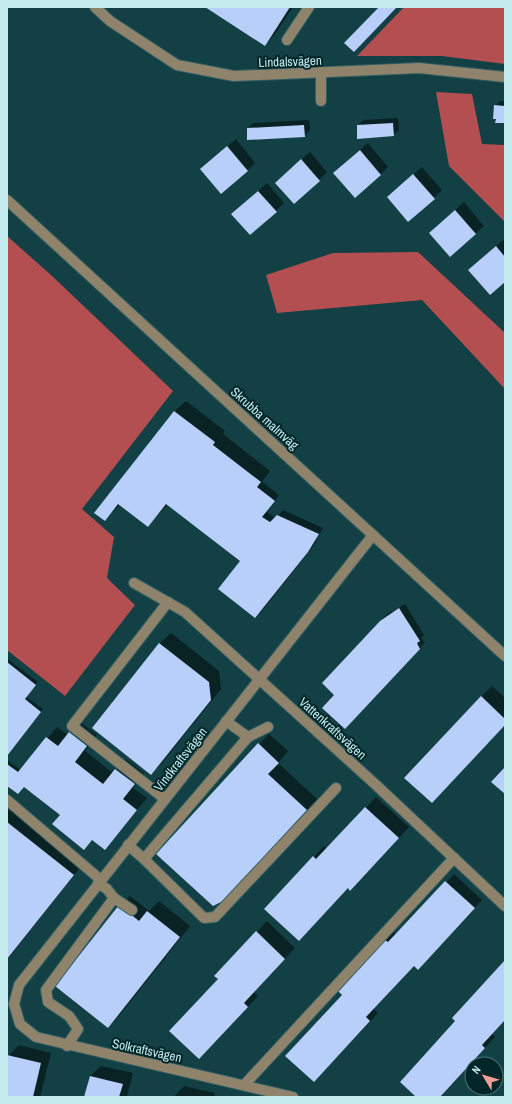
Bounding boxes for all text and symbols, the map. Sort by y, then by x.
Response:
street label: Lindalsvägen [258,52,322,71]
street label: Skrubba malmväg [227,383,302,453]
street label: Vattenkraftsvägen [295,694,370,763]
street label: Vindkraftsvägen [150,724,211,795]
street label: Solkraftsvägen [111,1035,183,1066]
north arrow [464,1056,504,1096]
text: N [469,1063,484,1077]

